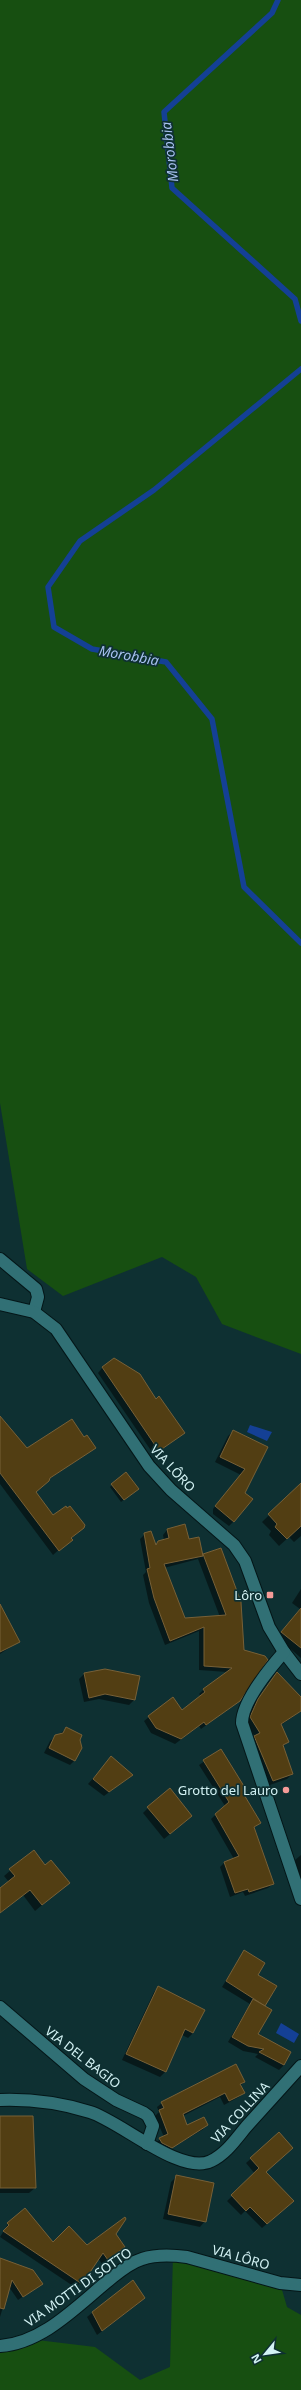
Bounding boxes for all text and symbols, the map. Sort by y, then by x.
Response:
water label: Morobbia [156,121,182,183]
water label: Morobbia [98,640,161,670]
street label: VIA LÔRO [146,1440,200,1496]
place label: Lôro [234,1586,262,1604]
marker: Lôro [265,1590,275,1600]
place label: Grotto del Lauro [178,1781,278,1799]
marker: Grotto del Lauro [281,1785,291,1795]
street label: VIA DEL BAGIO [41,2022,125,2092]
street label: VIA COLLINA [207,2077,274,2147]
street label: VIA LÔRO [210,2240,272,2274]
street label: VIA MOTTI DI SOTTO [21,2243,135,2331]
north arrow [245,2334,285,2374]
text: N [247,2352,265,2367]

